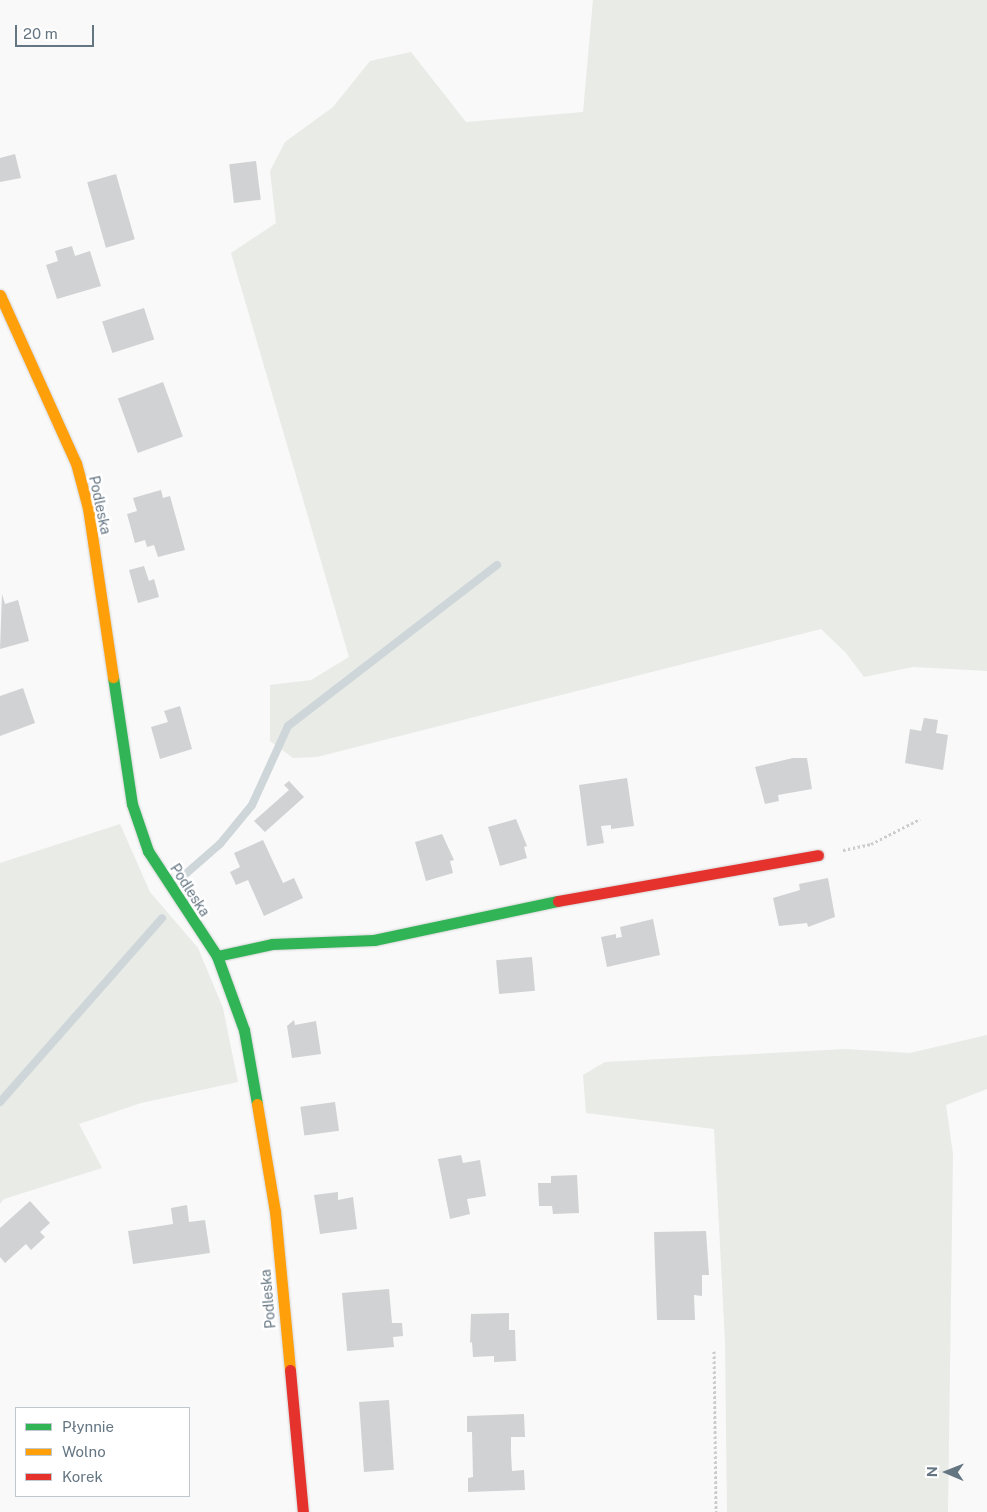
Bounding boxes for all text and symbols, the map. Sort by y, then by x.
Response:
scale bar [18,15,96,47]
text: 20 m [23,25,58,42]
street label: Podleska [86,474,114,536]
street label: Podleska [167,861,213,919]
street label: Podleska [257,1269,279,1329]
legend [15,1407,190,1497]
text: Płynnie [62,1418,114,1435]
text: Wolno [62,1443,106,1460]
north arrow [922,1447,972,1497]
text: N [924,1466,940,1477]
text: Korek [62,1468,103,1485]

